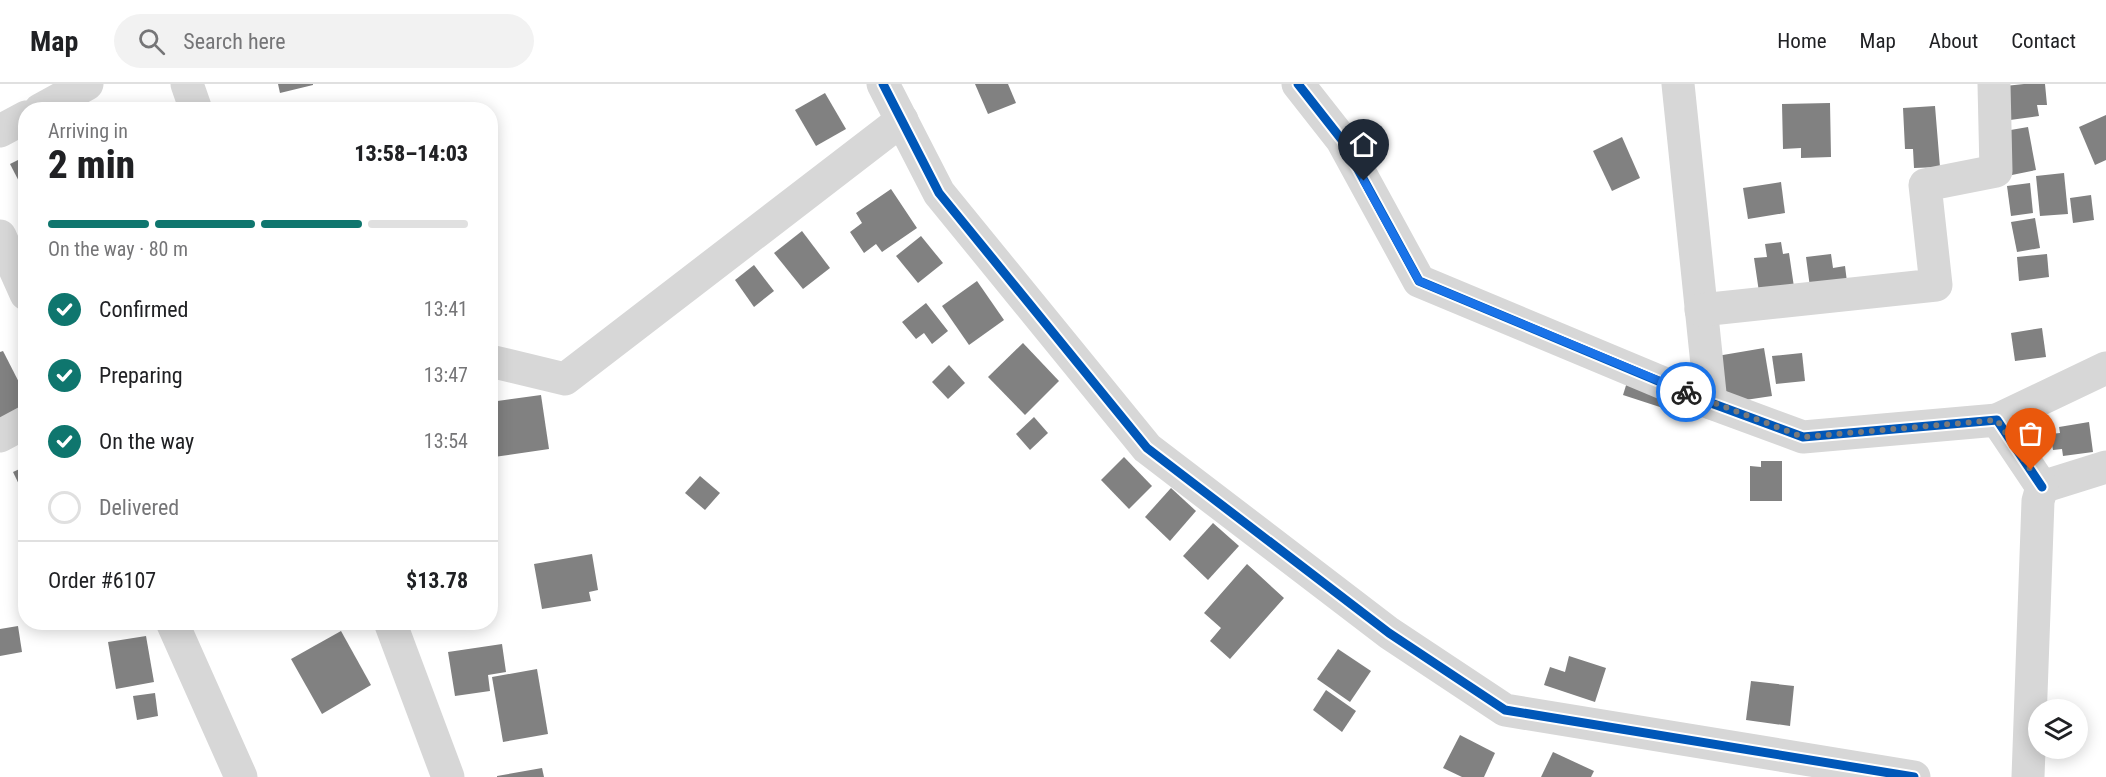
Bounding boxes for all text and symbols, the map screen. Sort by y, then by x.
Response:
search box [114,14,534,68]
text: Map [30,25,78,58]
icon: search [135,25,168,58]
text: Search here [183,29,286,54]
text: Home [1777,29,1827,53]
text: Map [1860,29,1896,53]
text: About [1929,29,1978,53]
text: Contact [2011,29,2076,53]
text: Arriving in [48,119,128,143]
pin [1338,119,1389,181]
icon: home [1347,128,1380,161]
text: 13:58–14:03 [354,141,468,166]
text: 2 min [48,142,135,188]
text: On the way · 80 m [48,237,188,261]
icon: check [48,293,81,326]
text: Confirmed [99,297,188,322]
text: 13:41 [424,297,468,321]
icon: check [48,359,81,392]
courier [1656,362,1716,422]
text: Preparing [99,363,183,388]
text: 13:47 [424,363,468,387]
icon: bike [1670,376,1703,409]
pin [2005,408,2056,470]
icon: bag [2014,417,2047,450]
icon: check [48,425,81,458]
text: On the way [99,429,194,454]
text: 13:54 [424,429,468,453]
text: Delivered [99,495,179,520]
text: Order #6107 [48,568,156,593]
text: $13.78 [406,568,468,593]
map controls [2028,699,2088,759]
button: layers [2028,699,2088,759]

